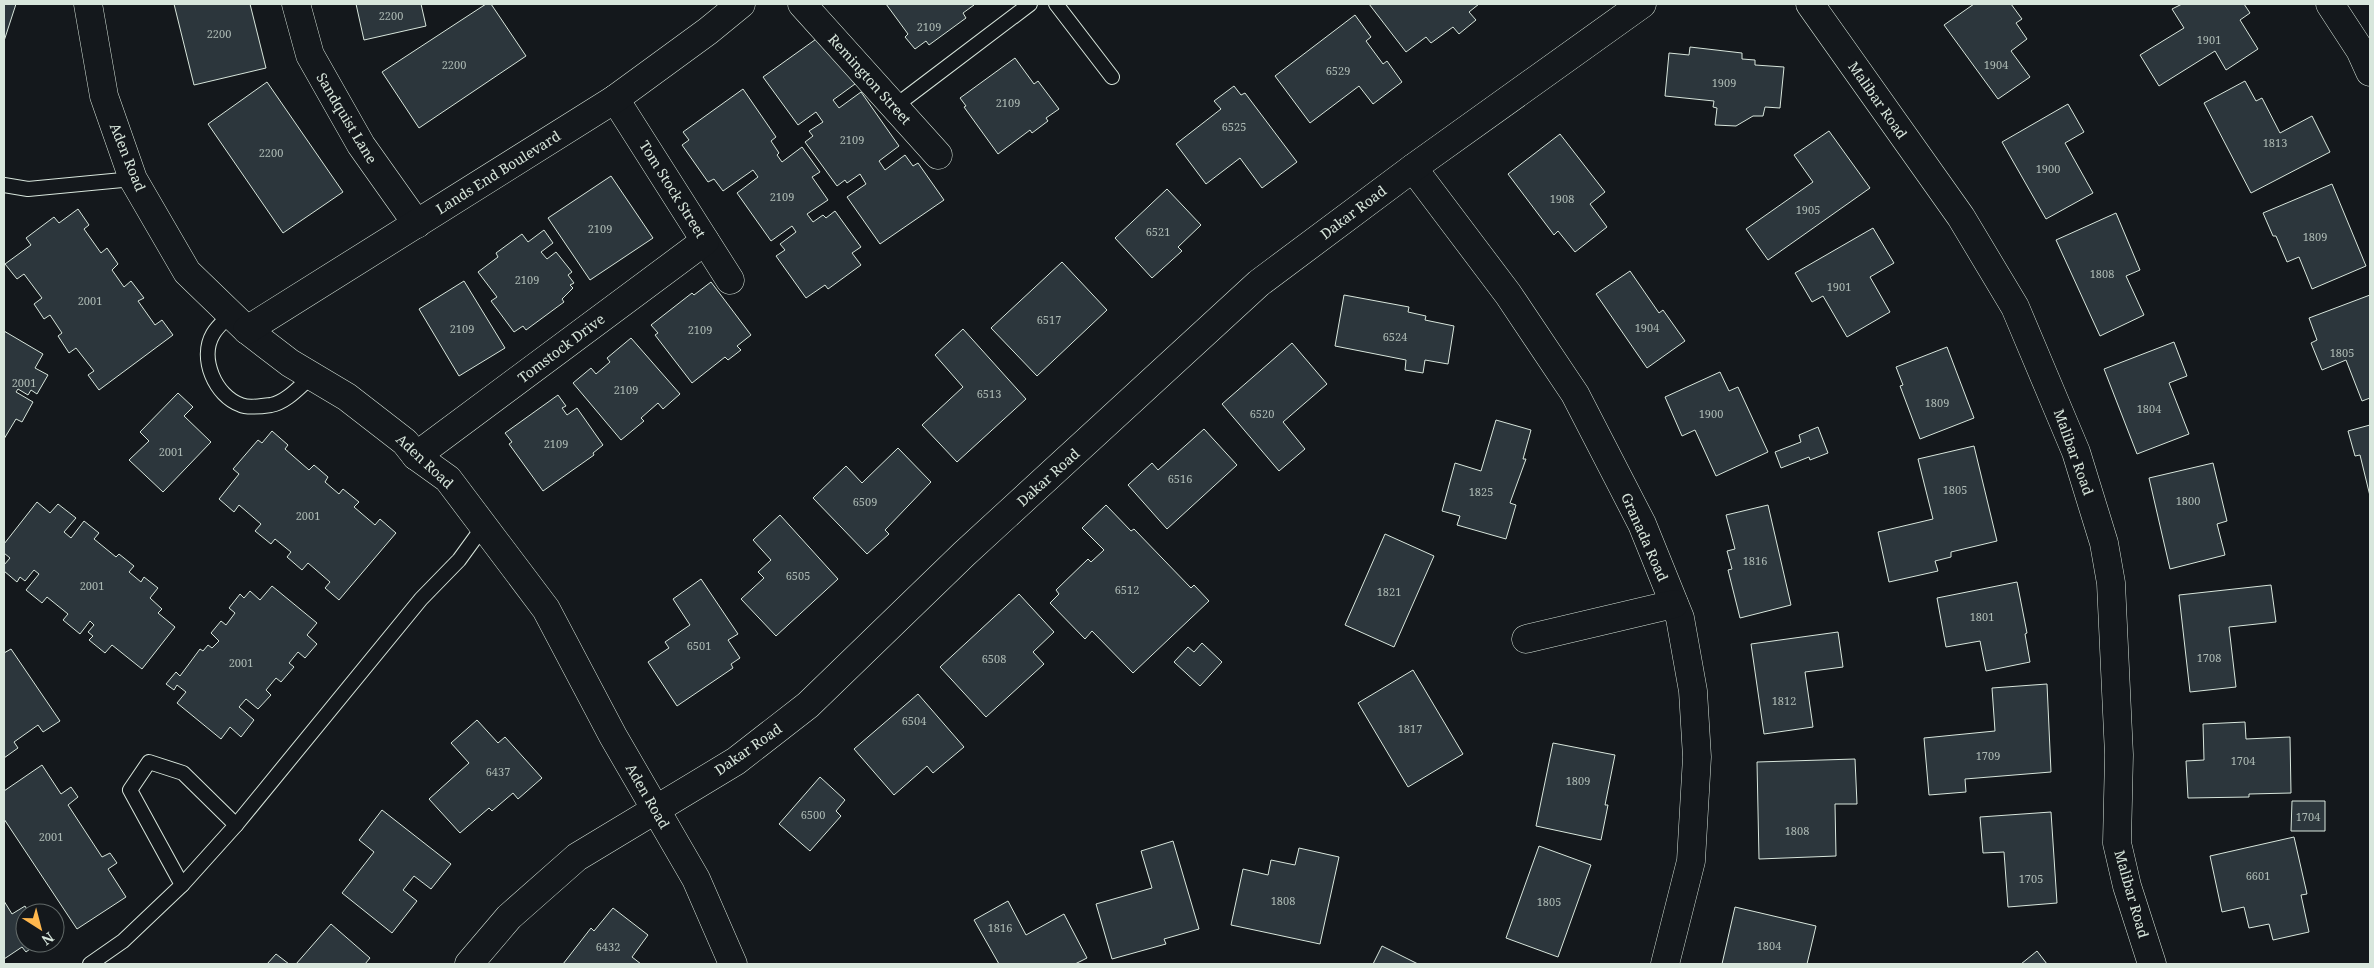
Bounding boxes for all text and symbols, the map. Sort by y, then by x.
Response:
house number: 2200 [379,8,403,23]
house number: 2109 [917,19,941,34]
house number: 2200 [207,26,231,41]
street label: Remington Street [824,30,916,128]
house number: 1901 [2197,32,2221,47]
house number: 2200 [442,57,466,72]
house number: 1904 [1984,57,2008,72]
street label: Malibar Road [1844,58,1912,143]
house number: 6529 [1326,63,1350,78]
street label: Sandquist Lane [312,69,382,167]
house number: 1909 [1712,75,1736,90]
house number: 2109 [996,95,1020,110]
house number: 6525 [1222,119,1246,134]
street label: Aden Road [106,120,150,194]
street label: Lands End Boulevard [432,126,564,218]
house number: 2109 [840,132,864,147]
house number: 1813 [2263,135,2287,150]
street label: Tom Stock Street [635,137,711,241]
house number: 2200 [259,145,283,160]
house number: 1900 [2036,161,2060,176]
street label: Dakar Road [1316,181,1390,243]
house number: 2109 [770,189,794,204]
house number: 1908 [1550,191,1574,206]
house number: 1905 [1796,202,1820,217]
house number: 2109 [588,221,612,236]
house number: 6521 [1146,224,1170,239]
house number: 1809 [2303,229,2327,244]
house number: 1808 [2090,266,2114,281]
house number: 2109 [515,272,539,287]
house number: 1901 [1827,279,1851,294]
house number: 2001 [78,293,102,308]
street label: Tomstock Drive [514,309,608,387]
house number: 6517 [1037,312,1061,327]
house number: 1904 [1635,320,1659,335]
house number: 2109 [450,321,474,336]
house number: 2109 [688,322,712,337]
house number: 6524 [1383,329,1407,344]
house number: 1805 [2330,345,2354,360]
house number: 2001 [12,375,36,390]
house number: 2109 [614,382,638,397]
house number: 6513 [977,386,1001,401]
house number: 1809 [1925,395,1949,410]
house number: 1804 [2137,401,2161,416]
house number: 6520 [1250,406,1274,421]
house number: 1900 [1699,406,1723,421]
street label: Malibar Road [2050,406,2099,498]
street label: Aden Road [392,429,458,493]
house number: 2109 [544,436,568,451]
house number: 2001 [159,444,183,459]
street label: Dakar Road [1013,444,1084,510]
house number: 6516 [1168,471,1192,486]
house number: 1805 [1943,482,1967,497]
house number: 1825 [1469,484,1493,499]
street label: Granada Road [1617,490,1673,585]
house number: 1800 [2176,493,2200,508]
house number: 6509 [853,494,877,509]
house number: 2001 [296,508,320,523]
house number: 1816 [1743,553,1767,568]
house number: 6505 [786,568,810,583]
house number: 2001 [80,578,104,593]
house number: 6512 [1115,582,1139,597]
house number: 1821 [1377,584,1401,599]
house number: 1801 [1970,609,1994,624]
house number: 6501 [687,638,711,653]
house number: 1708 [2197,650,2221,665]
house number: 6508 [982,651,1006,666]
house number: 2001 [229,655,253,670]
house number: 1812 [1772,693,1796,708]
house number: 6504 [902,713,926,728]
street label: Dakar Road [711,719,786,779]
house number: 1817 [1398,721,1422,736]
house number: 1709 [1976,748,2000,763]
house number: 1704 [2231,753,2255,768]
street label: Aden Road [622,760,674,832]
house number: 6437 [486,764,510,779]
house number: 1809 [1566,773,1590,788]
house number: 6500 [801,807,825,822]
house number: 1704 [2296,809,2320,824]
house number: 1808 [1785,823,1809,838]
house number: 2001 [39,829,63,844]
street label: Malibar Road [2110,848,2154,940]
house number: 6601 [2246,868,2270,883]
house number: 1705 [2019,871,2043,886]
house number: 1808 [1271,893,1295,908]
house number: 1805 [1537,894,1561,909]
north arrow [15,903,65,953]
house number: 1816 [988,920,1012,935]
text: N [38,928,58,950]
house number: 1804 [1757,938,1781,953]
house number: 6432 [596,939,620,954]

